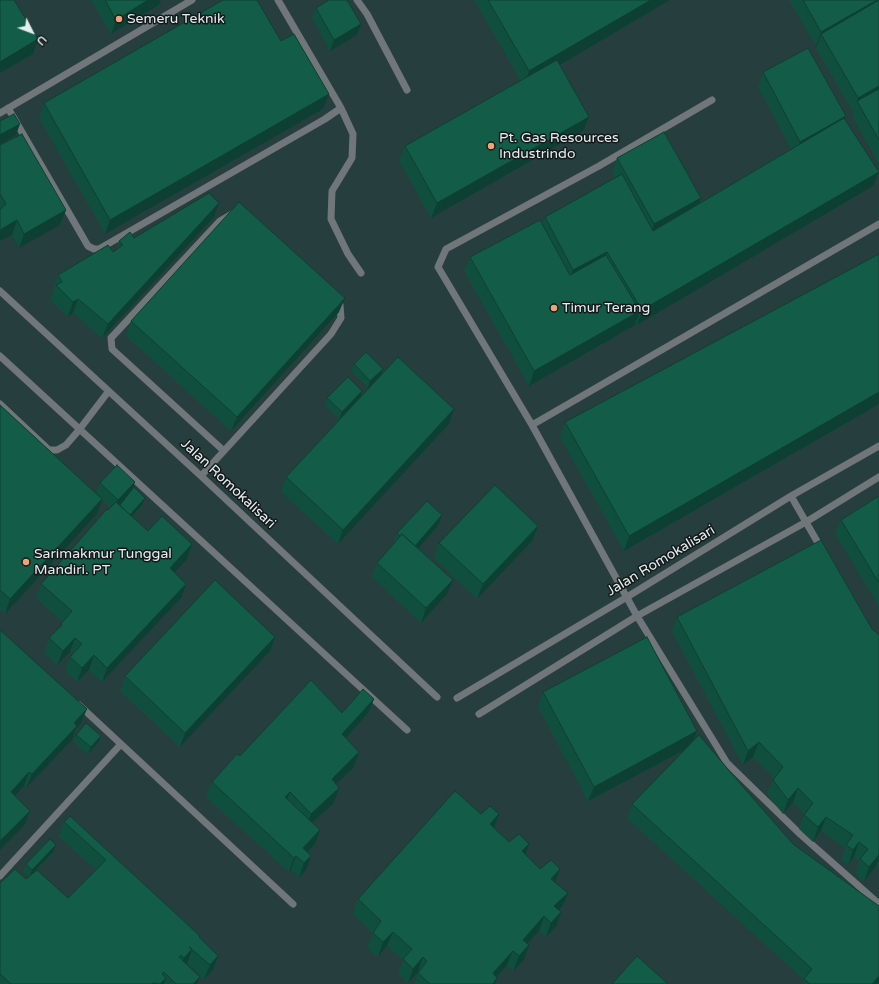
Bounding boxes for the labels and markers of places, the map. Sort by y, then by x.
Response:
place label: Semeru Teknik [127,11,225,27]
marker: Semeru Teknik [114,14,124,24]
place label: Pt. Gas Resources Industrindo [499,130,619,162]
marker: Pt. Gas Resources Industrindo [486,141,496,151]
place label: Timur Terang [562,300,650,316]
marker: Timur Terang [549,303,559,313]
place label: Sarimakmur Tunggal Mandiri. PT [34,546,172,578]
marker: Sarimakmur Tunggal Mandiri. PT [21,557,31,567]

